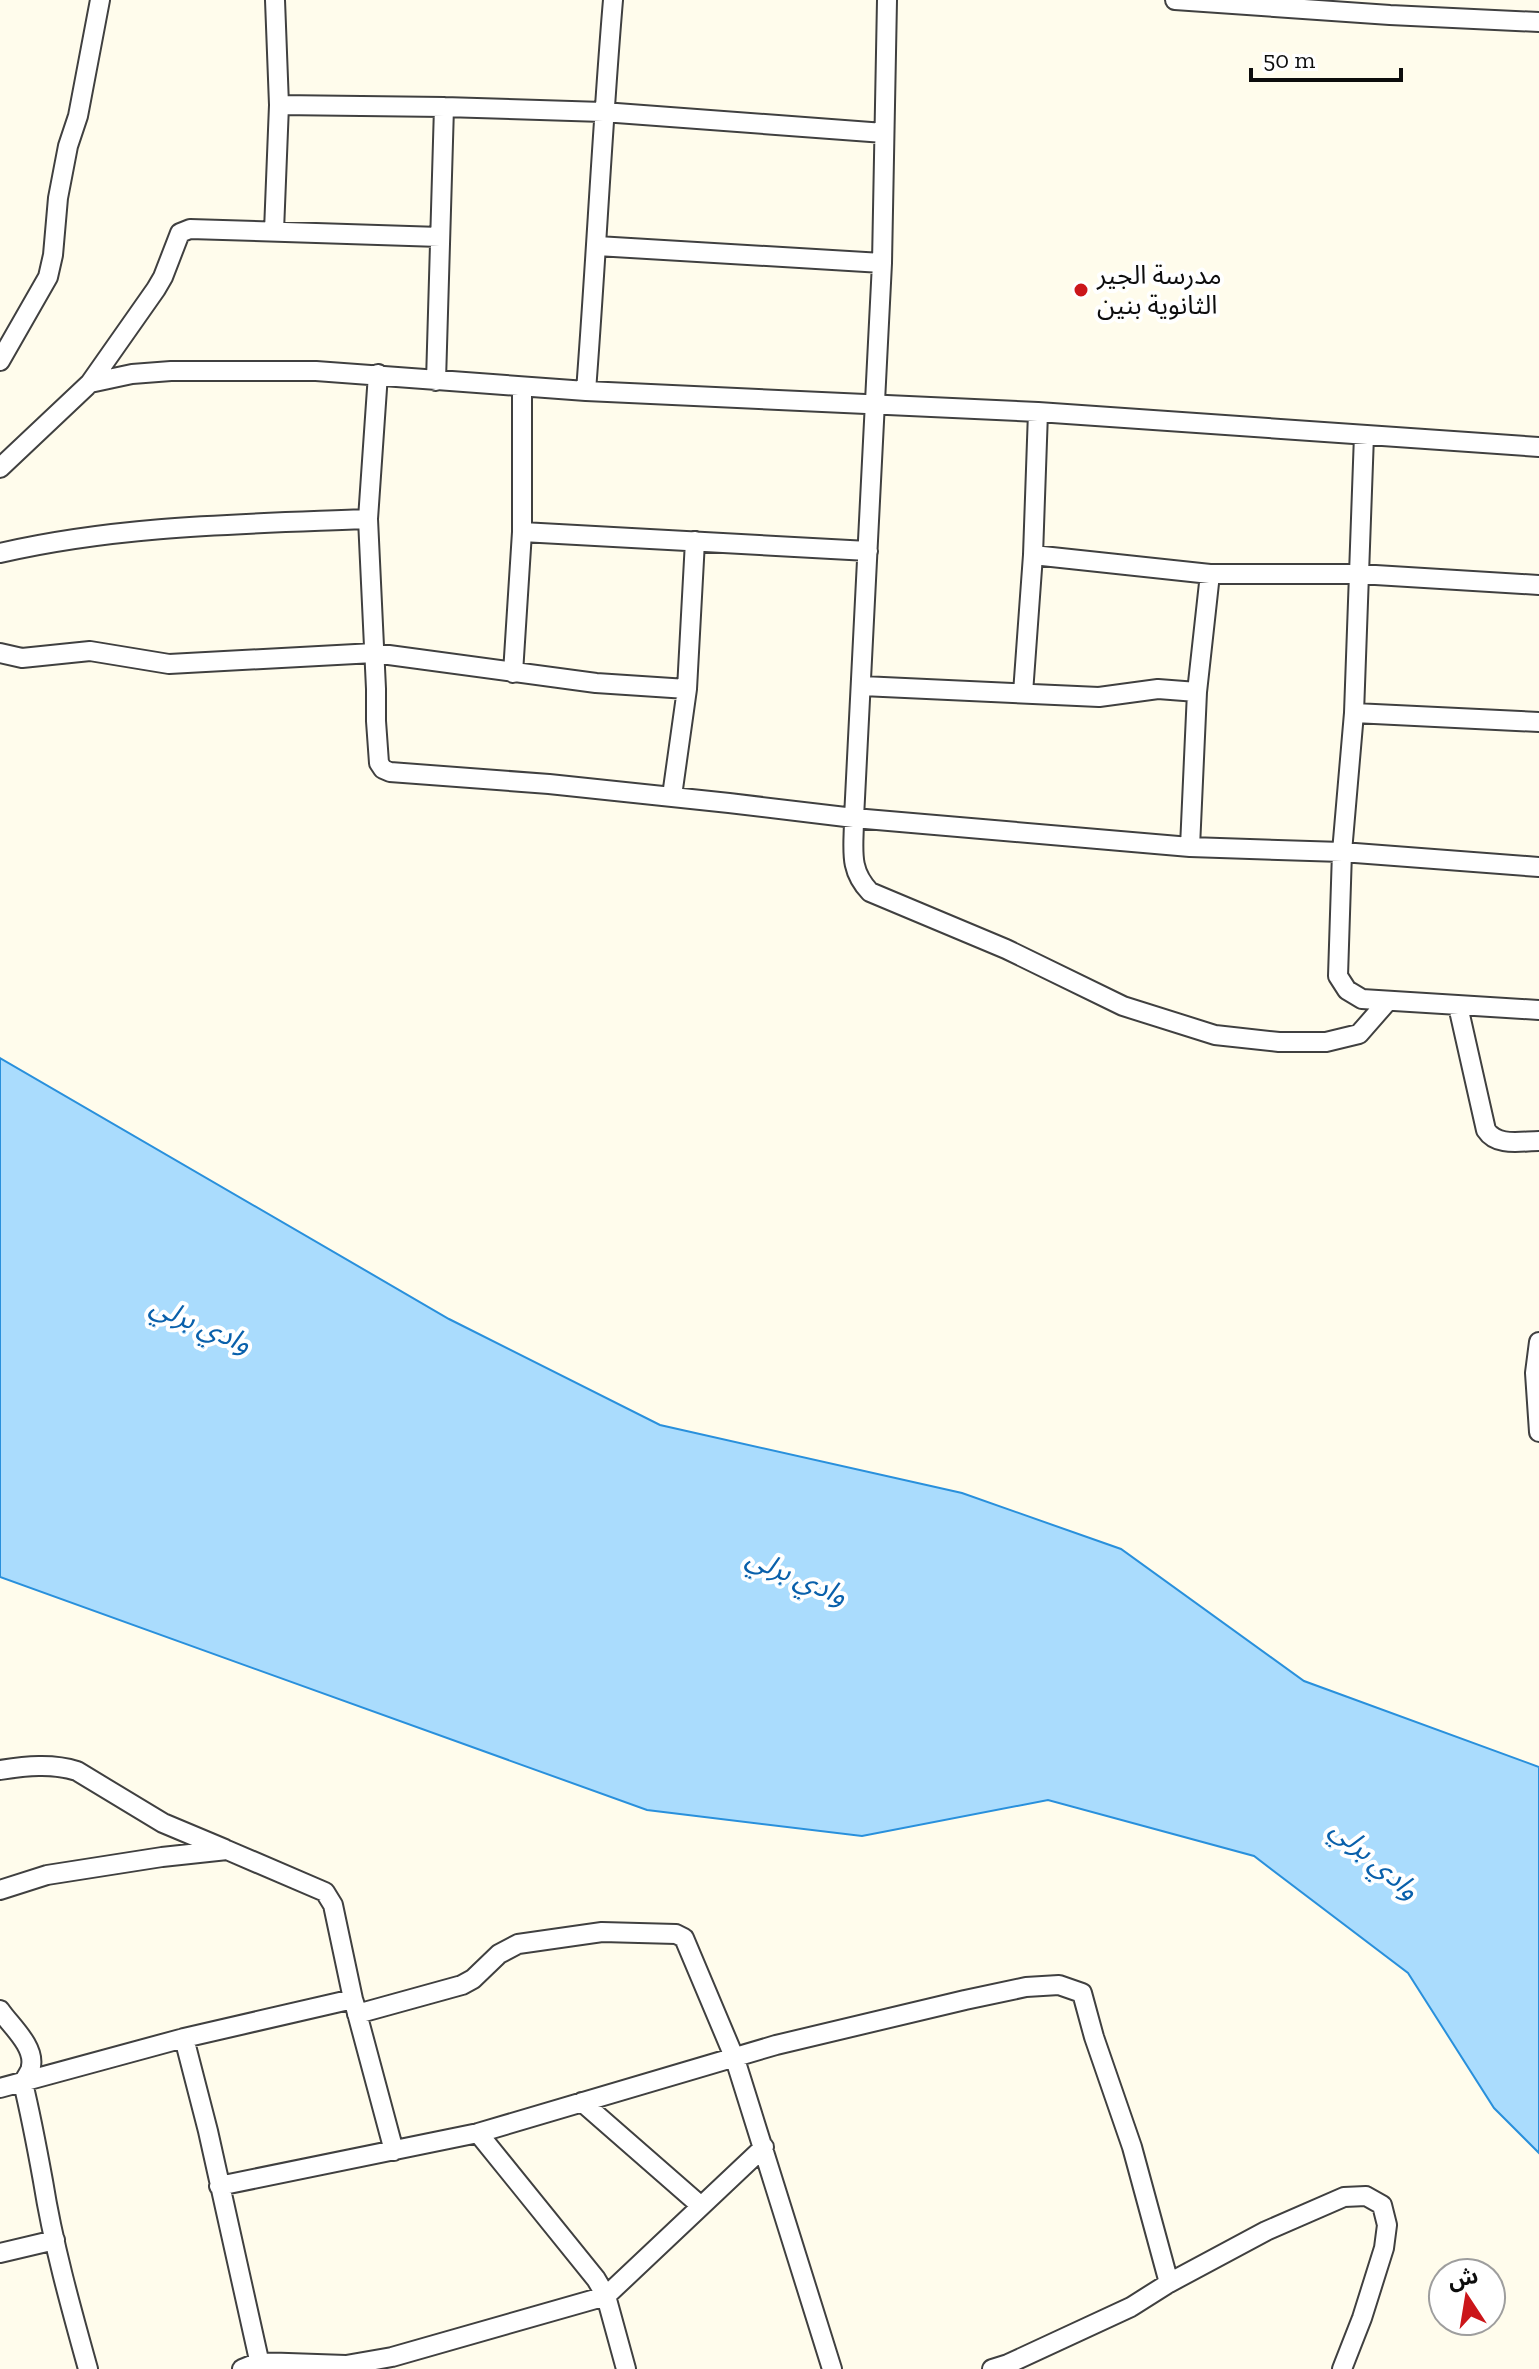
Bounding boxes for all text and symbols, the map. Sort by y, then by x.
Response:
scale bar [1251,32,1401,82]
text: 50 m [1263,45,1316,74]
place label: مدرسة الجير الثانوية بنين [1096,259,1222,321]
marker: مدرسة الجير الثانوية بنين [1072,281,1090,299]
water label: وادي برلي [144,1288,257,1365]
water label: وادي برلي [740,1540,853,1617]
water label: وادي برلي [1321,1812,1426,1911]
north arrow [1427,2257,1507,2337]
text: ش [1445,2262,1480,2294]

